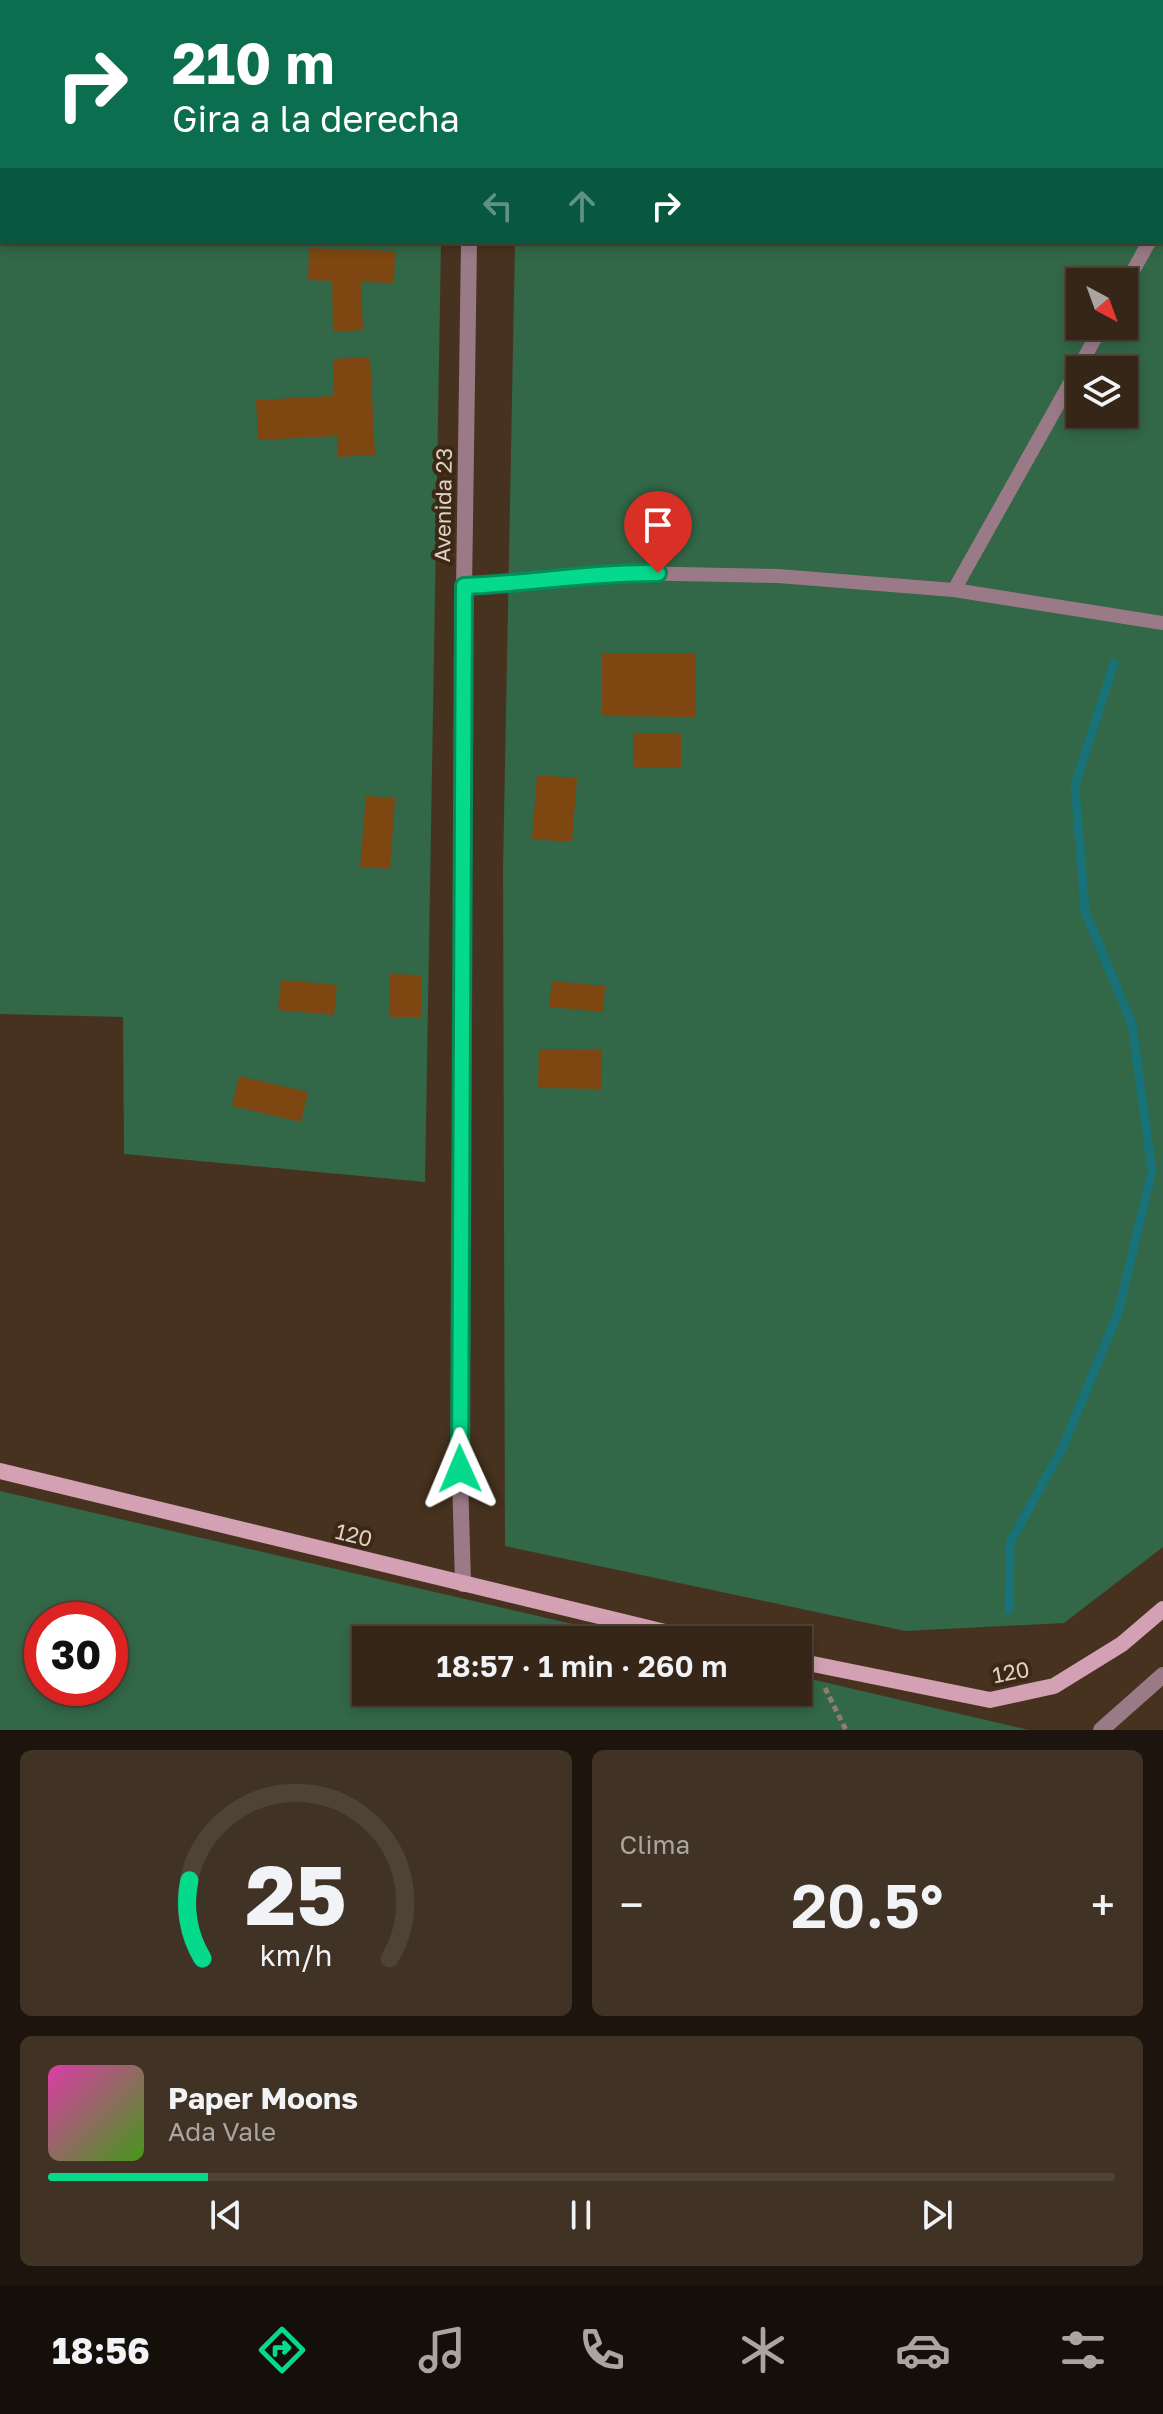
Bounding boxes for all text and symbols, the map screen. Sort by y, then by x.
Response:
text: 210 m [172,29,334,96]
icon: right [40,32,144,136]
text: Gira a la derecha [172,97,460,140]
icon: left [476,184,520,228]
icon: ahead [560,184,604,228]
icon: right [644,184,688,228]
north arrow [1066,268,1138,340]
map controls [1066,268,1138,428]
button: layers [1066,356,1138,428]
street label: Avenida 23 [428,447,457,563]
pin [624,491,692,573]
icon: arrive [636,503,680,547]
position arrow [418,1427,502,1511]
street label: 120 [333,1517,375,1552]
speed limit sign: 30 [24,1602,128,1706]
text: 18:57 · 1 min · 260 m [437,1648,727,1684]
street label: 120 [990,1655,1032,1688]
text: Clima [620,1829,690,1860]
text: 25 [245,1843,347,1943]
text: 20.5° [791,1869,943,1941]
text: − [620,1878,644,1931]
text: + [1091,1878,1115,1931]
text: km/h [259,1938,332,1972]
text: Paper Moons [168,2080,358,2116]
text: Ada Vale [168,2116,276,2147]
icon: previous [204,2193,248,2237]
icon: pause [559,2193,603,2237]
icon: next [915,2193,959,2237]
icon: directions [254,2322,310,2378]
icon: music [414,2322,470,2378]
icon: phone [574,2322,630,2378]
icon: climate [735,2322,791,2378]
icon: car [895,2322,951,2378]
icon: filters [1055,2322,1111,2378]
text: 18:56 [52,2329,150,2372]

